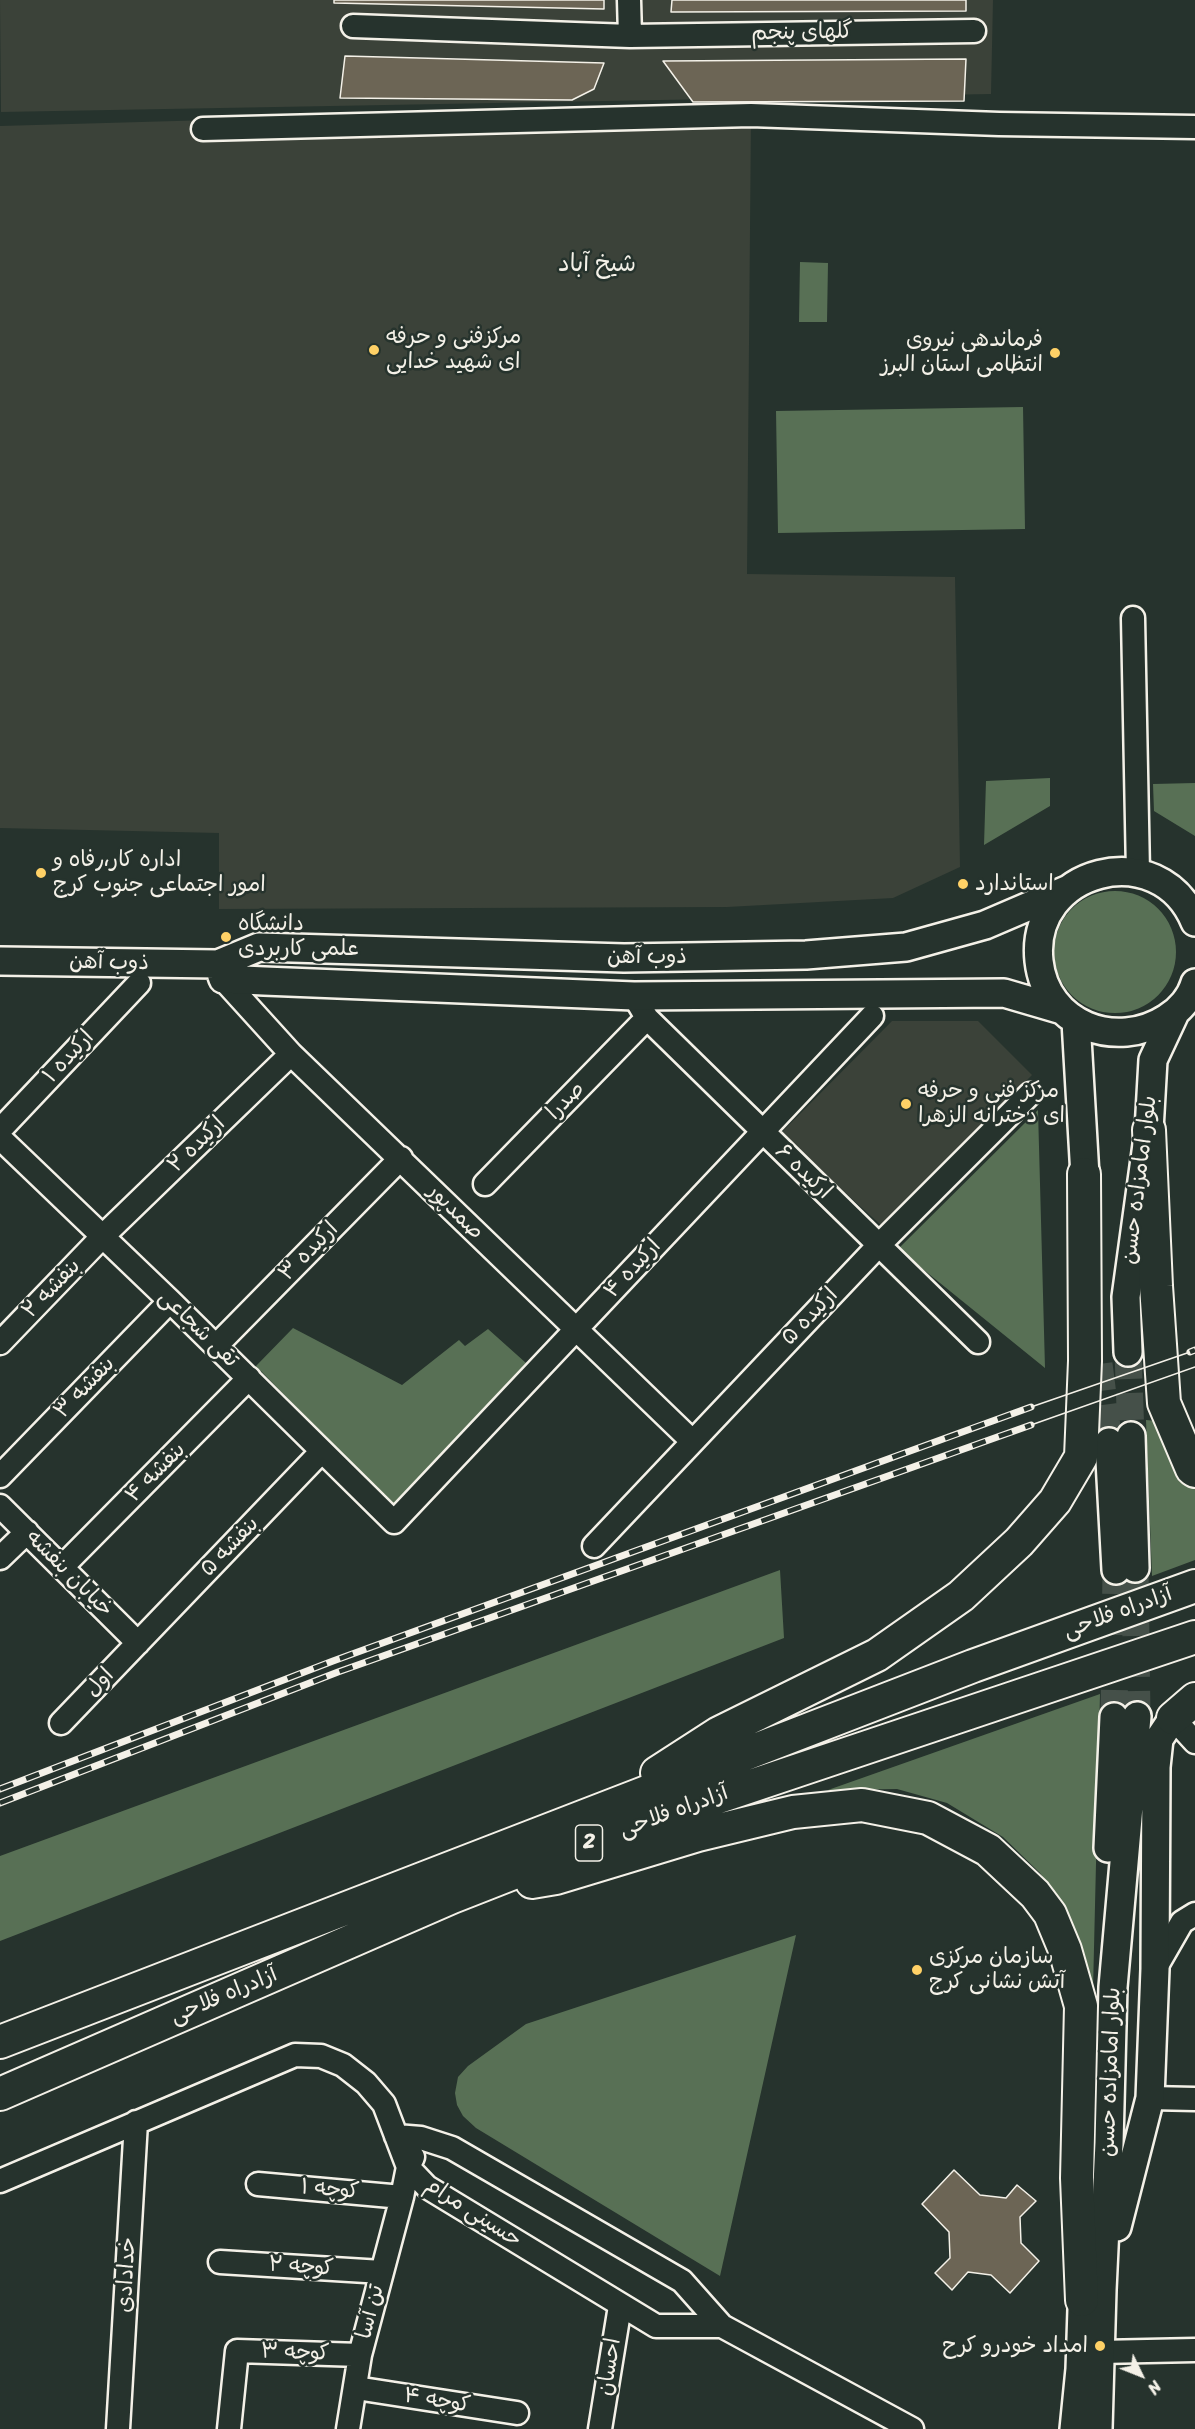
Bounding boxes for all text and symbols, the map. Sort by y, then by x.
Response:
street label: گلهای پنجم [751,19,853,47]
district label: شیخ آباد [558,251,636,279]
place label: مرکزفنی و حرفه ای شهید خدایی [386,324,521,376]
place label: فرماندهی نیروی انتظامی استان البرز [881,327,1043,378]
marker: مرکزفنی و حرفه ای شهید خدایی [367,343,381,357]
marker: فرماندهی نیروی انتظامی استان البرز [1048,346,1062,360]
place label: اداره کار،رفاه و امور اجتماعی جنوب کرج [53,847,266,898]
marker: اداره کار،رفاه و امور اجتماعی جنوب کرج [34,866,48,880]
place label: استاندارد [975,871,1054,897]
marker: استاندارد [956,877,970,891]
place label: دانشگاه علمی کاربردی [238,911,359,962]
marker: دانشگاه علمی کاربردی [219,930,233,944]
street label: ذوب آهن [607,944,687,970]
street label: ذوب آهن [69,949,149,977]
street label: ارکیده ۱ [38,1025,100,1089]
street label: صدرا [541,1076,591,1126]
place label: مرکز فنی و حرفه ای دخترانه الزهرا [918,1078,1065,1130]
street label: بلوار امامزاده حسن [1117,1094,1163,1266]
marker: مرکز فنی و حرفه ای دخترانه الزهرا [899,1097,913,1111]
street label: ارکیده ۲ [163,1111,231,1179]
street label: ارکیده ۶ [769,1139,837,1205]
street label: صمدپور [421,1178,489,1246]
street label: ارکیده ۳ [274,1217,344,1287]
street label: ارکیده ۴ [599,1234,667,1304]
street label: بنفشه ۲ [17,1254,87,1324]
street label: ارکیده ۵ [776,1283,844,1351]
street label: تقی شجاعی [152,1284,244,1374]
street label: بنفشه ۳ [49,1351,121,1425]
street label: بنفشه ۴ [120,1437,192,1509]
street label: بنفشه ۵ [195,1511,265,1583]
street label: خیابان بنفشه [20,1525,118,1623]
street label: آزادراه فلاحی [1060,1581,1176,1645]
street label: اول [80,1663,120,1703]
street label: آزادراه فلاحی [616,1780,732,1844]
road number: 2 [576,1825,602,1861]
place label: سازمان مرکزی آتش نشانی کرج [929,1944,1065,1996]
street label: آزادراه فلاحی [166,1962,282,2030]
marker: سازمان مرکزی آتش نشانی کرج [910,1963,924,1977]
street label: بلوار امامزاده حسن [1095,1987,1127,2157]
street label: حسینی مرام [420,2172,526,2254]
street label: کوچه ۱ [300,2174,360,2206]
street label: خدادادی [112,2237,142,2313]
street label: کوچه ۲ [267,2252,335,2282]
street label: تن آسا [352,2282,390,2342]
place label: امداد خودرو کرح [942,2333,1088,2359]
street label: احسان [592,2336,628,2398]
street label: کوچه ۳ [260,2339,330,2367]
marker: امداد خودرو کرح [1093,2339,1107,2353]
north arrow [1111,2345,1171,2405]
text: N [1140,2374,1169,2402]
street label: کوچه ۴ [402,2383,472,2419]

